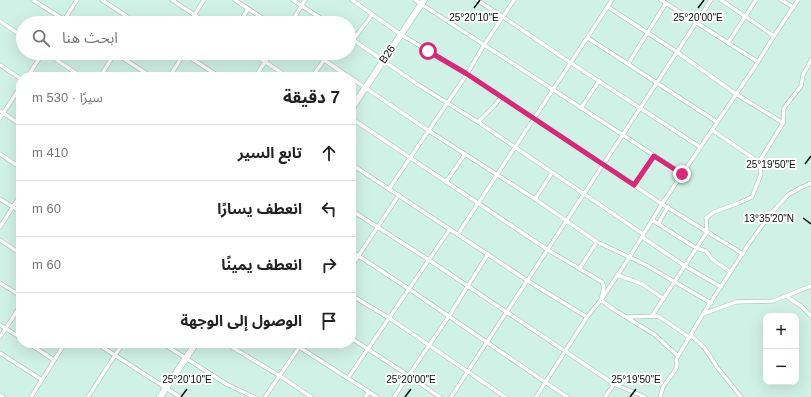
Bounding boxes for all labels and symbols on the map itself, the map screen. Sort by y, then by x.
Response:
text: 25°20'10"E [449,12,499,23]
text: 25°20'00"E [673,12,723,23]
route start [419,42,437,60]
street label: B26 [377,43,397,65]
text: 25°19'50"E [746,159,796,170]
route end [673,165,691,183]
text: 13°35'20"N [744,213,794,224]
text: 25°20'10"E [162,374,212,385]
text: 25°20'00"E [386,374,436,385]
text: 25°19'50"E [611,374,661,385]

